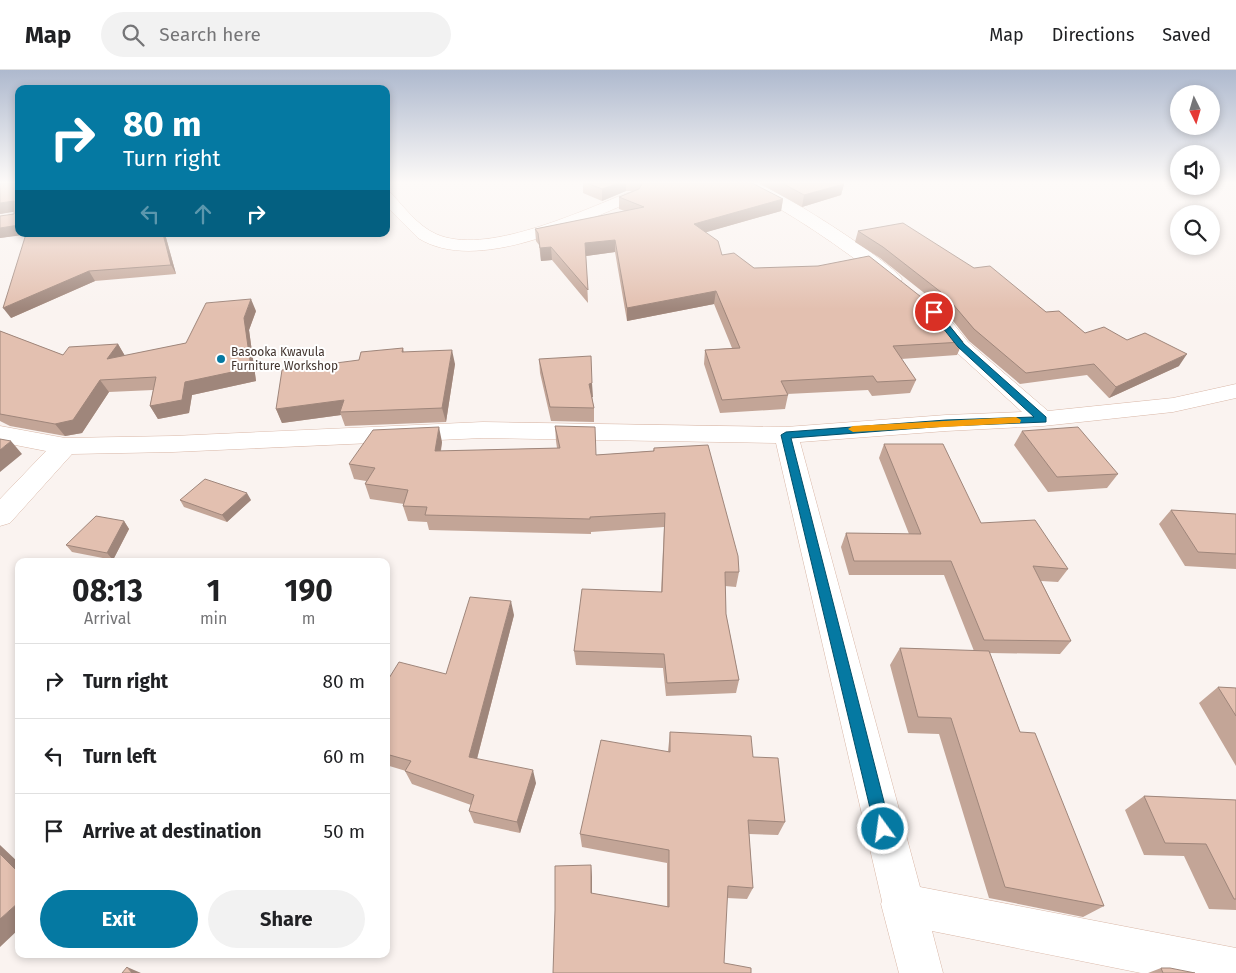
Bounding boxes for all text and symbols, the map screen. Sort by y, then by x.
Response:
search box [101,12,451,57]
text: Map [25,21,71,49]
icon: search [119,21,147,49]
text: Search here [159,23,261,46]
text: Map [989,24,1024,46]
text: Directions [1052,24,1134,46]
text: Saved [1162,24,1211,46]
north arrow [1170,85,1220,135]
map controls [1170,85,1220,255]
text: 80 m [123,103,202,145]
icon: right [40,105,105,170]
text: Turn right [123,145,220,172]
button: sound [1170,145,1220,195]
icon: left [136,200,164,228]
icon: ahead [189,200,217,228]
icon: right [242,200,270,228]
button: search [1170,205,1220,255]
pin [913,291,955,333]
icon: arrive [920,298,948,326]
place label: Basooka Kwavula Furniture Workshop [231,345,338,373]
marker: Basooka Kwavula Furniture Workshop [215,353,227,365]
text: 08:13 [72,573,143,609]
text: 1 [207,573,221,609]
text: 190 [285,573,333,609]
text: Arrival [84,609,131,628]
text: min [200,609,227,628]
text: m [302,609,316,628]
icon: right [40,667,68,695]
text: Turn right [83,670,168,693]
text: 80 m [323,670,365,693]
icon: left [40,742,68,770]
text: Turn left [83,745,157,768]
text: 60 m [323,745,365,768]
position arrow [856,802,908,854]
icon: arrive [40,817,68,845]
text: Arrive at destination [83,820,262,843]
text: 50 m [324,820,365,843]
button: Exit [40,890,198,948]
button: Share [208,890,365,948]

